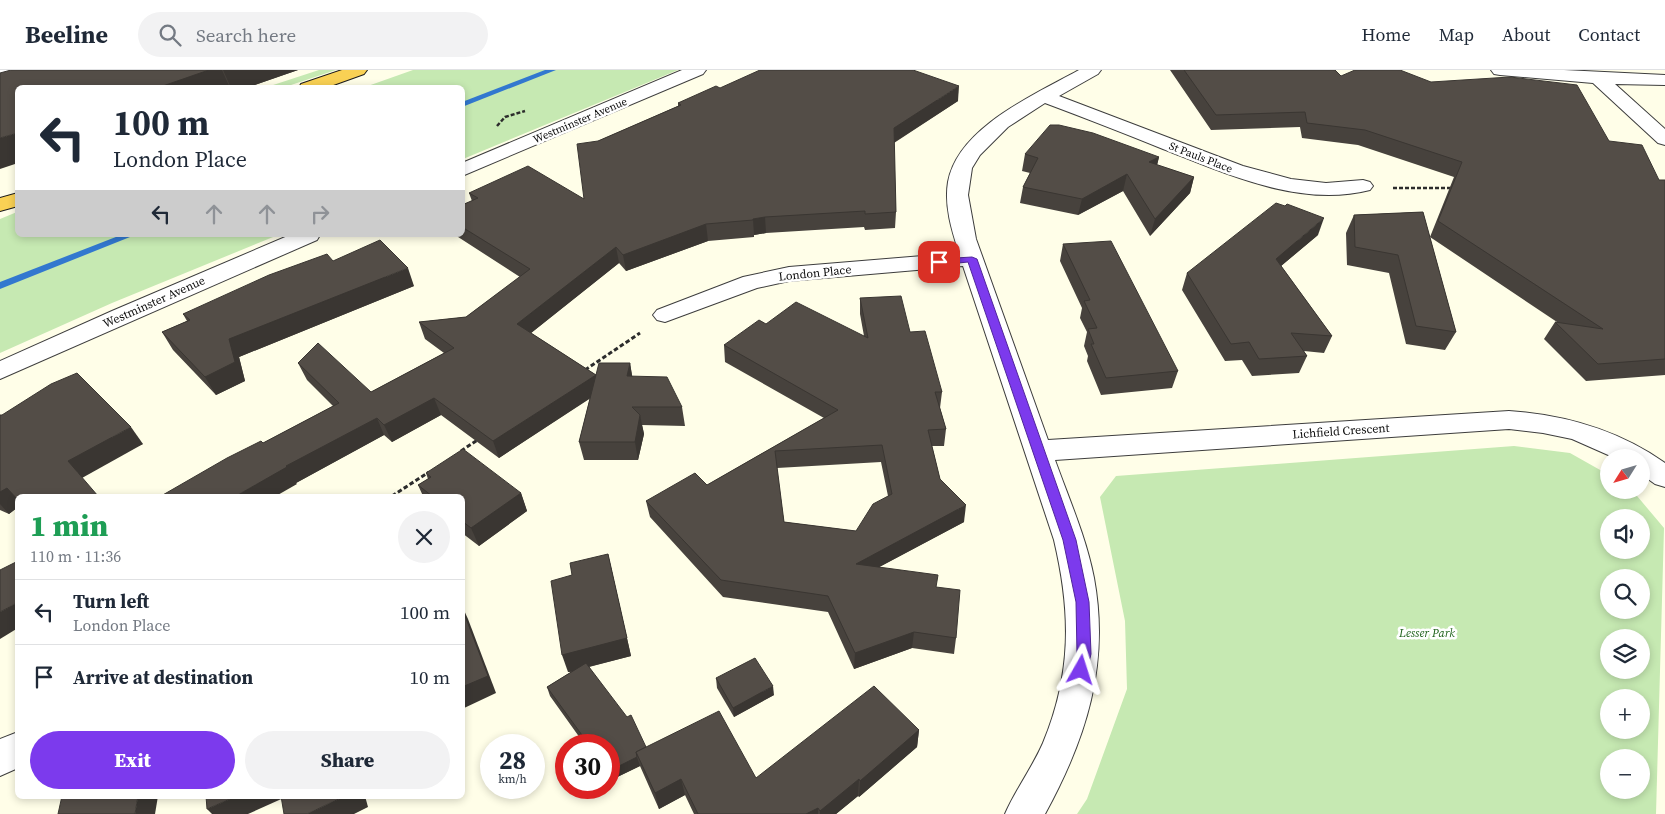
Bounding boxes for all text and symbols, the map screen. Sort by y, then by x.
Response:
search box [138,12,488,57]
text: Beeline [25,18,108,51]
icon: search [156,21,184,49]
text: Search here [196,22,296,48]
text: Home [1362,22,1411,47]
text: Map [1439,22,1474,47]
text: About [1502,22,1550,47]
text: Contact [1578,22,1640,47]
street label: Westminster Avenue [531,94,630,147]
text: 100 m [113,99,209,147]
icon: left [30,105,95,170]
street label: St Pauls Place [1167,138,1235,177]
text: London Place [113,144,247,174]
icon: left [147,200,175,228]
icon: ahead [200,200,228,228]
icon: ahead [253,200,281,228]
icon: right [306,200,334,228]
pin [918,241,960,283]
icon: arrive [925,248,953,276]
street label: London Place [778,261,852,285]
street label: Westminster Avenue [100,272,208,332]
street label: Lichfield Crescent [1292,420,1390,442]
north arrow [1600,449,1650,499]
map controls [1600,449,1650,799]
text: 1 min [30,505,108,546]
button: sound [1600,509,1650,559]
button: close [398,511,450,563]
text: 110 m · 11:36 [30,545,121,567]
button: search [1600,569,1650,619]
text: Turn left [73,588,149,614]
icon: left [30,598,58,626]
text: 100 m [400,599,450,625]
text: London Place [73,614,170,636]
park label: Lesser Park [1398,625,1455,641]
button: layers [1600,629,1650,679]
position arrow [1054,643,1106,695]
icon: arrive [30,663,58,691]
text: Arrive at destination [73,664,253,690]
text: 10 m [409,664,450,690]
button: + [1600,689,1650,739]
button: Exit [30,731,235,789]
button: Share [245,731,450,789]
speed limit sign: 30 [555,734,620,799]
text: 28 [499,743,526,777]
button: − [1600,749,1650,799]
text: km/h [498,771,527,787]

